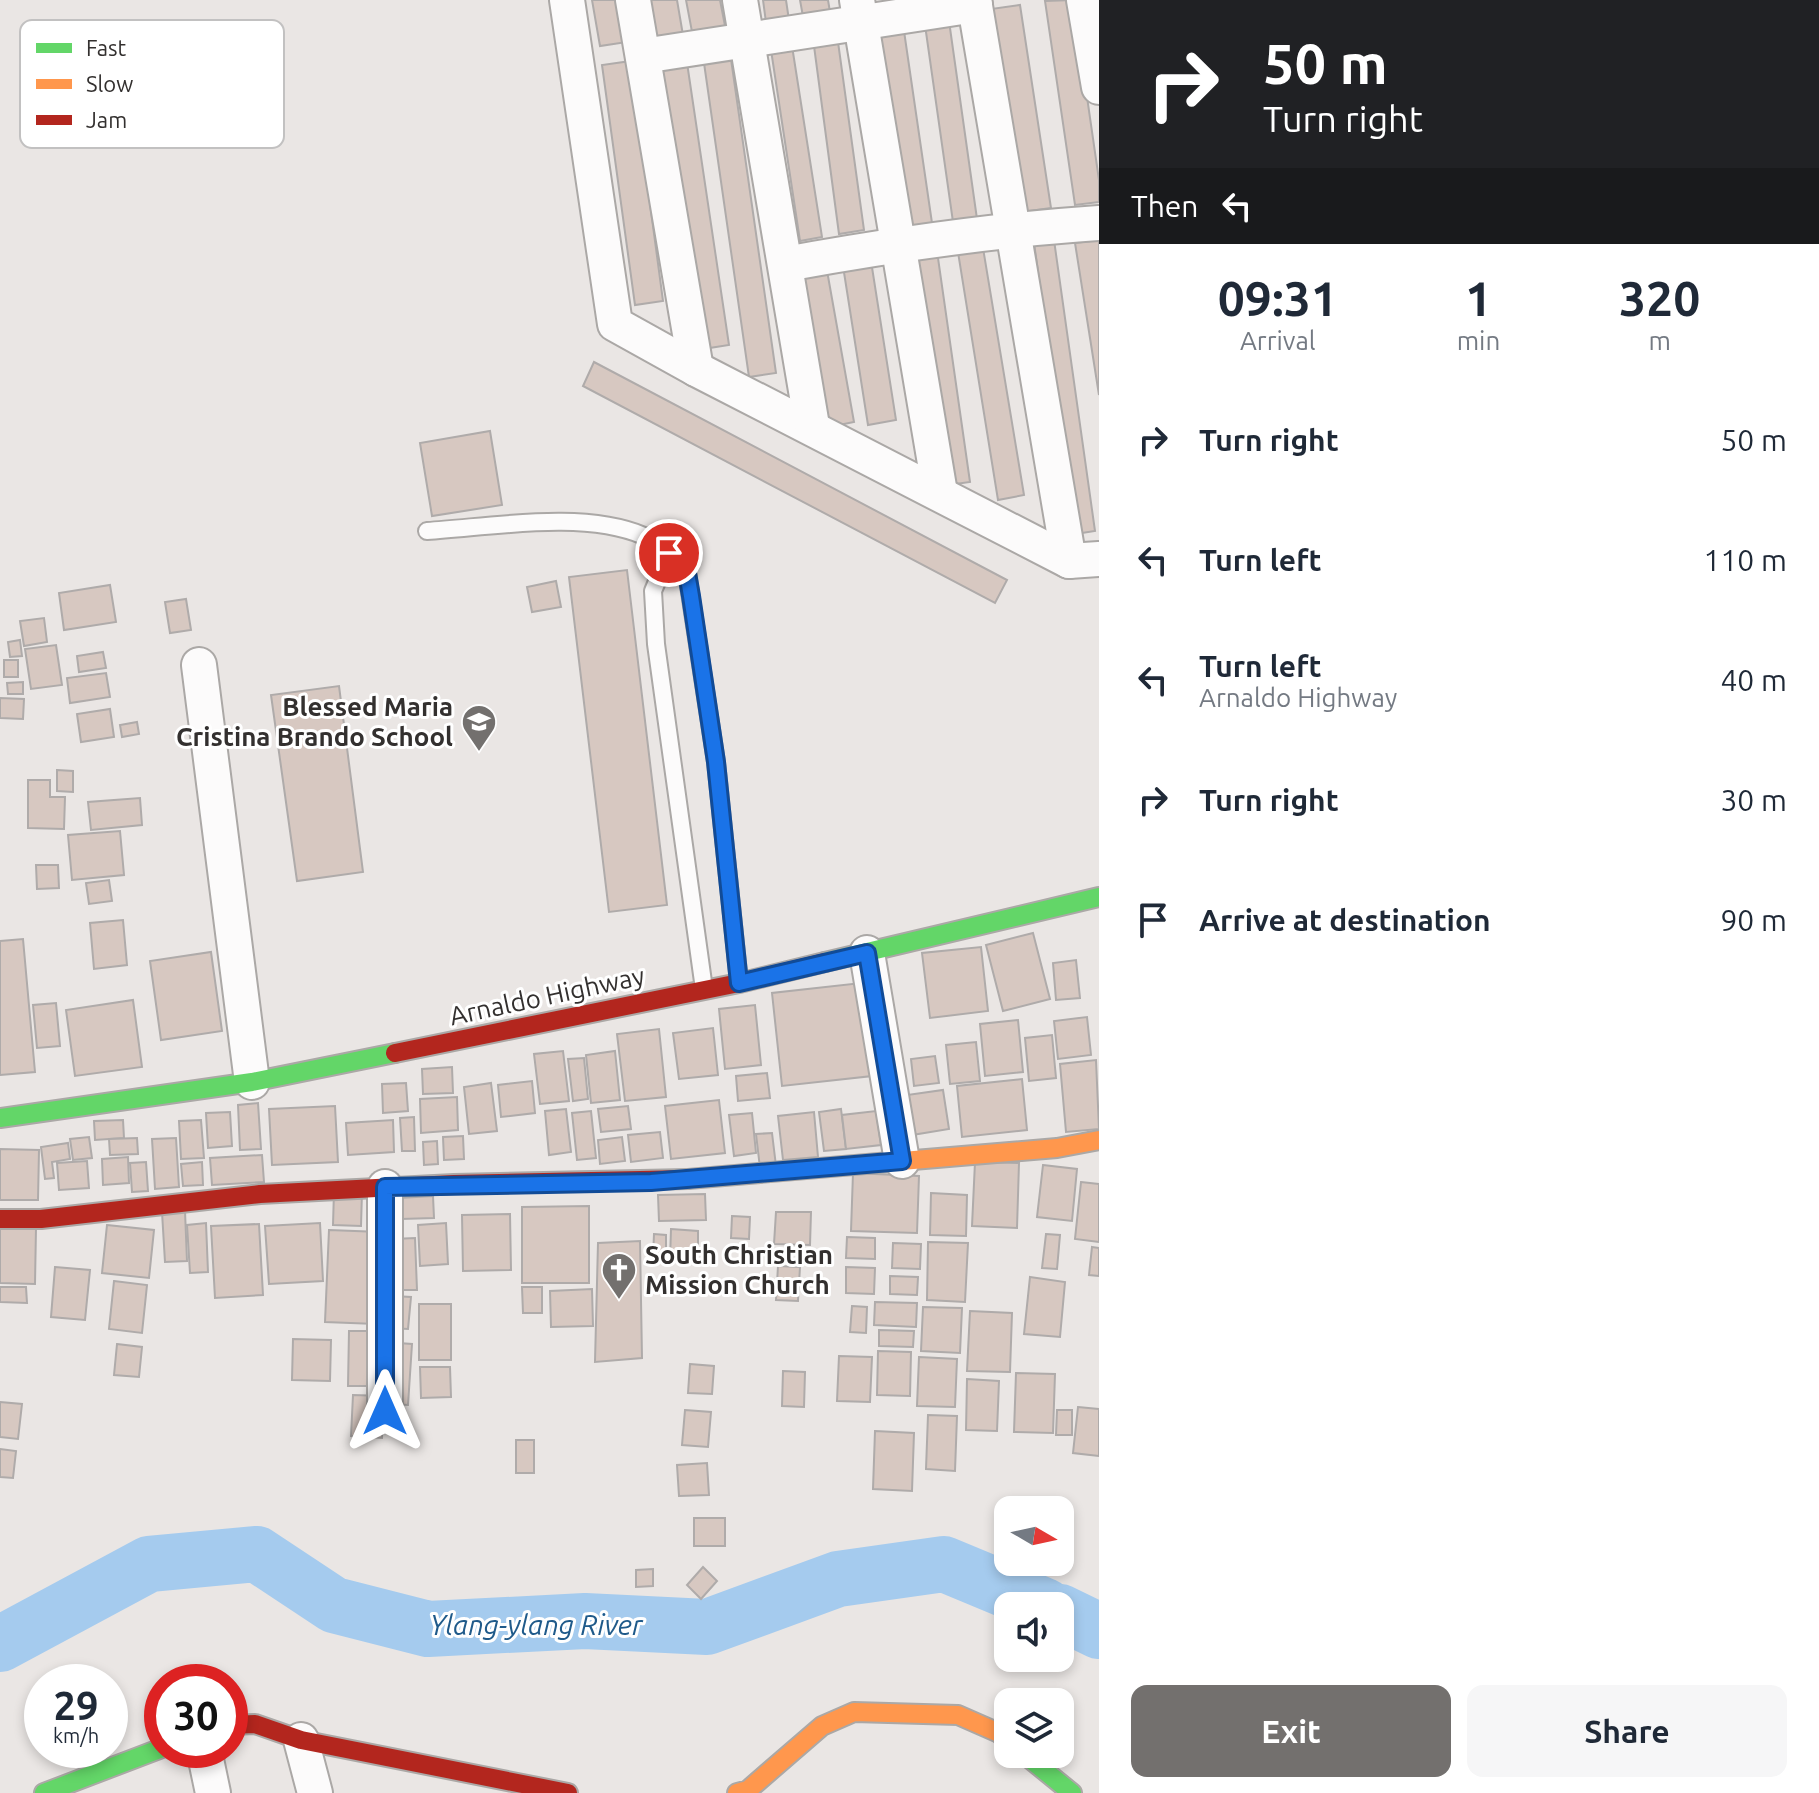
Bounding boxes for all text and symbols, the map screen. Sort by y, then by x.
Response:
legend [20,20,284,148]
icon: right [1131,32,1235,136]
text: 50 m [1263,32,1388,95]
text: Fast [86,35,127,60]
text: Slow [86,71,133,96]
text: Turn right [1263,98,1423,139]
text: Jam [86,107,127,132]
icon: left [1215,184,1259,228]
text: Then [1131,189,1199,223]
text: 09:31 [1218,271,1338,325]
text: 1 [1465,271,1492,325]
text: 320 [1619,271,1700,325]
text: Arrival [1240,326,1316,355]
text: min [1457,326,1500,355]
text: m [1648,326,1671,355]
icon: right [1131,418,1175,462]
text: Turn right [1199,423,1339,457]
text: 50 m [1720,423,1787,457]
pin [635,519,703,587]
icon: arrive [647,531,691,575]
icon: left [1131,538,1175,582]
text: Turn left [1199,543,1321,577]
text: 110 m [1703,543,1787,577]
text: Turn left [1199,649,1321,683]
icon: left [1131,658,1175,702]
text: 40 m [1720,663,1787,697]
text: Arnaldo Highway [1199,683,1397,712]
place label: Blessed Maria Cristina Brando School [176,692,453,751]
school or university icon: Blessed Maria Cristina Brando School [460,703,498,753]
icon: right [1131,778,1175,822]
text: Turn right [1199,783,1339,817]
text: 30 m [1720,783,1787,817]
icon: arrive [1131,898,1175,942]
text: Arrive at destination [1199,903,1491,937]
text: 90 m [1720,903,1787,937]
street label: Arnaldo Highway [447,961,647,1030]
place label: South Christian Mission Church [645,1240,833,1299]
church icon: South Christian Mission Church [600,1251,638,1301]
position arrow [343,1369,427,1453]
north arrow [994,1496,1074,1576]
map controls [994,1496,1074,1768]
button: sound [994,1592,1074,1672]
water label: Ylang-ylang River [429,1609,644,1640]
speed limit sign: 30 [144,1664,248,1768]
text: 29 [53,1683,99,1728]
button: Exit [1131,1685,1451,1777]
button: Share [1467,1685,1787,1777]
button: layers [994,1688,1074,1768]
text: km/h [53,1724,99,1747]

